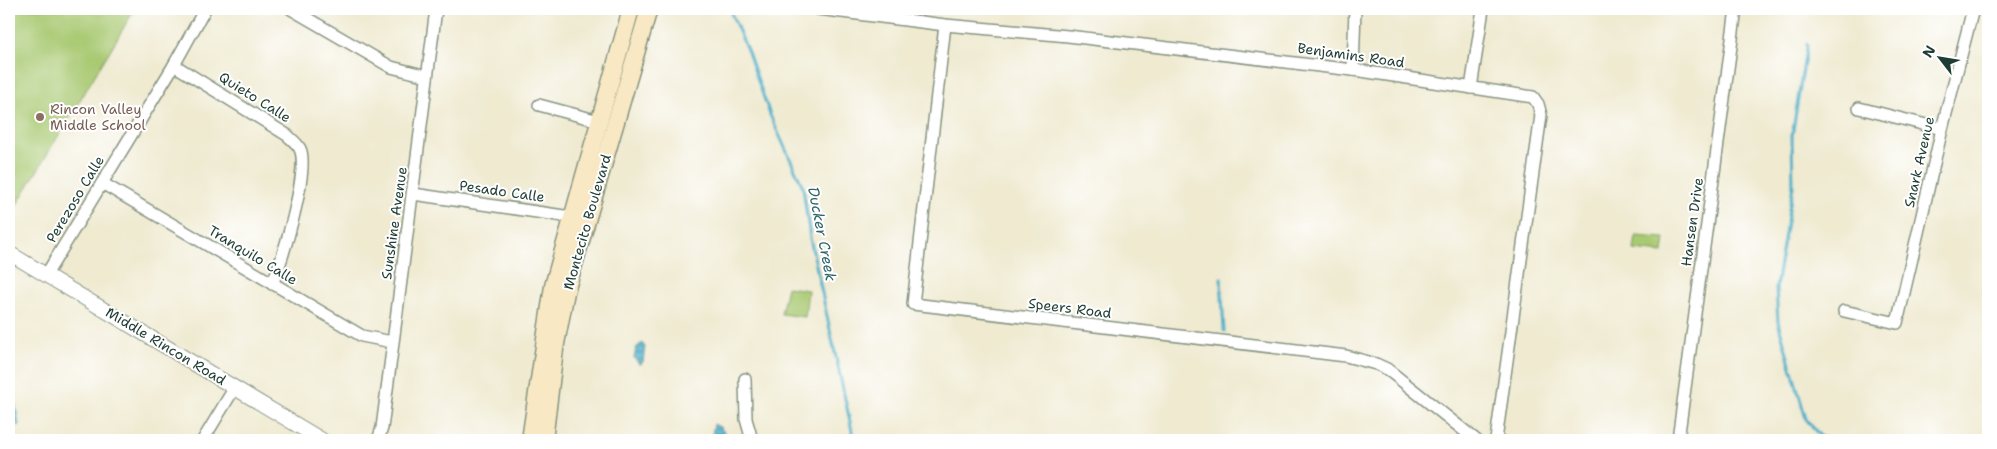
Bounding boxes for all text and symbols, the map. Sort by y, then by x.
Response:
north arrow [1914,32,1964,82]
street label: Benjamins Road [1296,39,1406,71]
text: N [1918,42,1939,61]
street label: Quieto Calle [216,68,295,126]
place label: Rincon Valley Middle School [50,100,146,134]
marker: Rincon Valley Middle School [34,111,46,123]
street label: Snark Avenue [1900,115,1938,209]
street label: Perezoso Calle [42,152,108,246]
street label: Montecito Boulevard [559,152,615,292]
street label: Sunshine Avenue [377,165,411,280]
street label: Pesado Calle [458,176,546,206]
street label: Hansen Drive [1677,176,1707,268]
water label: Ducker Creek [803,185,841,283]
street label: Tranquilo Calle [205,221,301,289]
street label: Speers Road [1027,294,1113,322]
street label: Middle Rincon Road [103,303,230,389]

